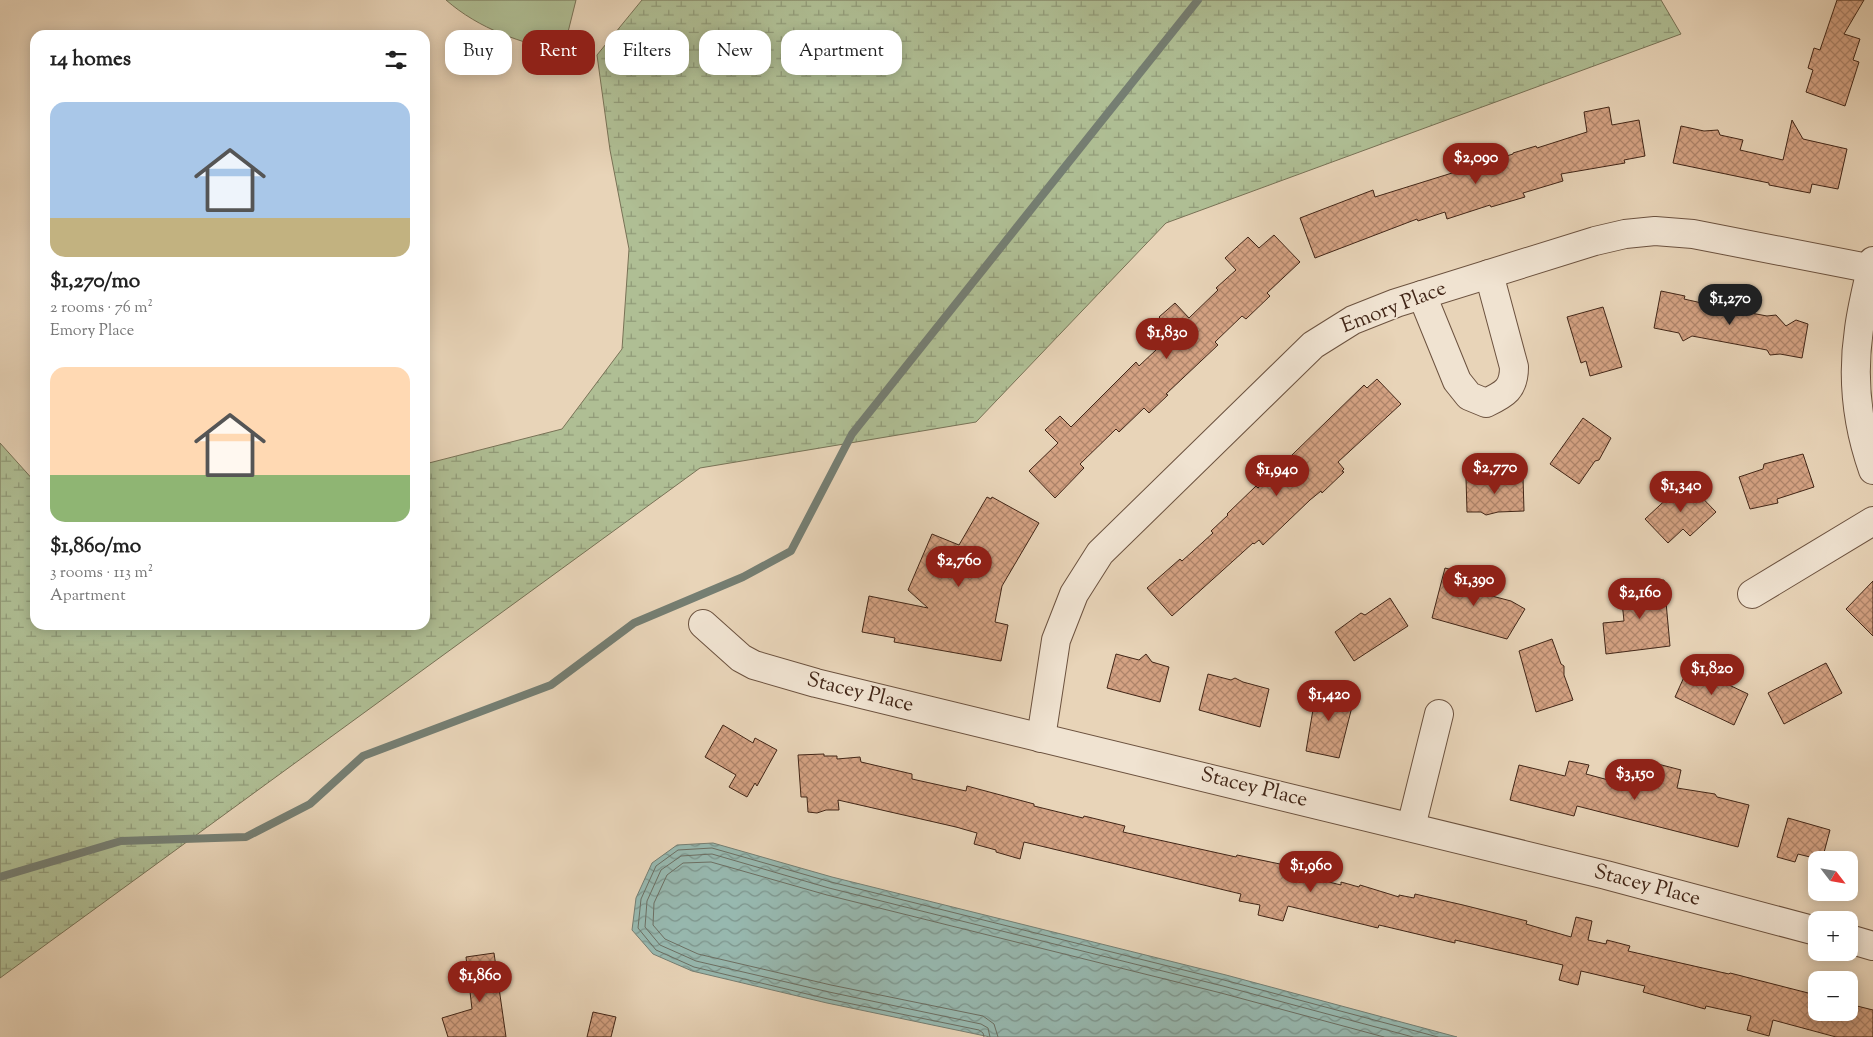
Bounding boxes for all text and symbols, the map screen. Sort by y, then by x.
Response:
chip: Buy [445,30,512,75]
chip: Rent [522,30,595,75]
chip: Filters [605,30,689,75]
chip: New [699,30,771,75]
chip: Apartment [781,30,902,75]
text: 14 homes [50,45,131,75]
icon: filters [382,46,410,74]
icon: home [185,135,275,225]
pin: $2,090 [1435,142,1517,185]
text: $2,090 [1454,147,1498,170]
text: $1,270/mo [50,267,140,297]
street label: Emory Place [1337,274,1451,342]
pin: $1,270 [1689,284,1771,326]
text: $1,270 [1709,288,1751,311]
text: 2 rooms · 76 m² [50,297,153,320]
pin: $1,830 [1126,318,1208,360]
text: Emory Place [50,320,134,343]
text: $1,830 [1147,322,1187,345]
icon: home [185,400,275,490]
pin: $2,770 [1454,452,1536,495]
pin: $1,940 [1236,454,1318,497]
text: $2,770 [1473,457,1517,480]
text: $1,940 [1256,459,1298,482]
pin: $1,340 [1640,470,1722,513]
text: $1,340 [1661,475,1701,498]
text: $1,860/mo [50,532,141,562]
pin: $2,760 [918,546,1000,588]
text: $2,760 [937,550,981,573]
text: 3 rooms · 113 m² [50,562,153,585]
pin: $1,390 [1433,564,1515,607]
text: $1,390 [1454,569,1494,592]
pin: $2,160 [1599,578,1681,620]
text: $2,160 [1619,582,1661,605]
text: Apartment [50,585,126,608]
pin: $1,820 [1671,654,1753,696]
text: $1,820 [1691,658,1733,681]
street label: Stacey Place [803,665,917,721]
pin: $1,420 [1288,680,1370,722]
text: $1,420 [1308,684,1350,707]
pin: $3,150 [1594,758,1676,801]
street label: Stacey Place [1197,760,1311,816]
text: $3,150 [1616,763,1654,786]
pin: $1,960 [1270,850,1352,893]
north arrow [1808,851,1858,901]
map controls [1808,851,1858,1021]
text: $1,960 [1290,855,1332,878]
street label: Stacey Place [1590,857,1704,915]
button: + [1808,911,1858,961]
pin: $1,860 [439,960,521,1003]
text: $1,860 [459,965,501,988]
button: − [1808,971,1858,1021]

